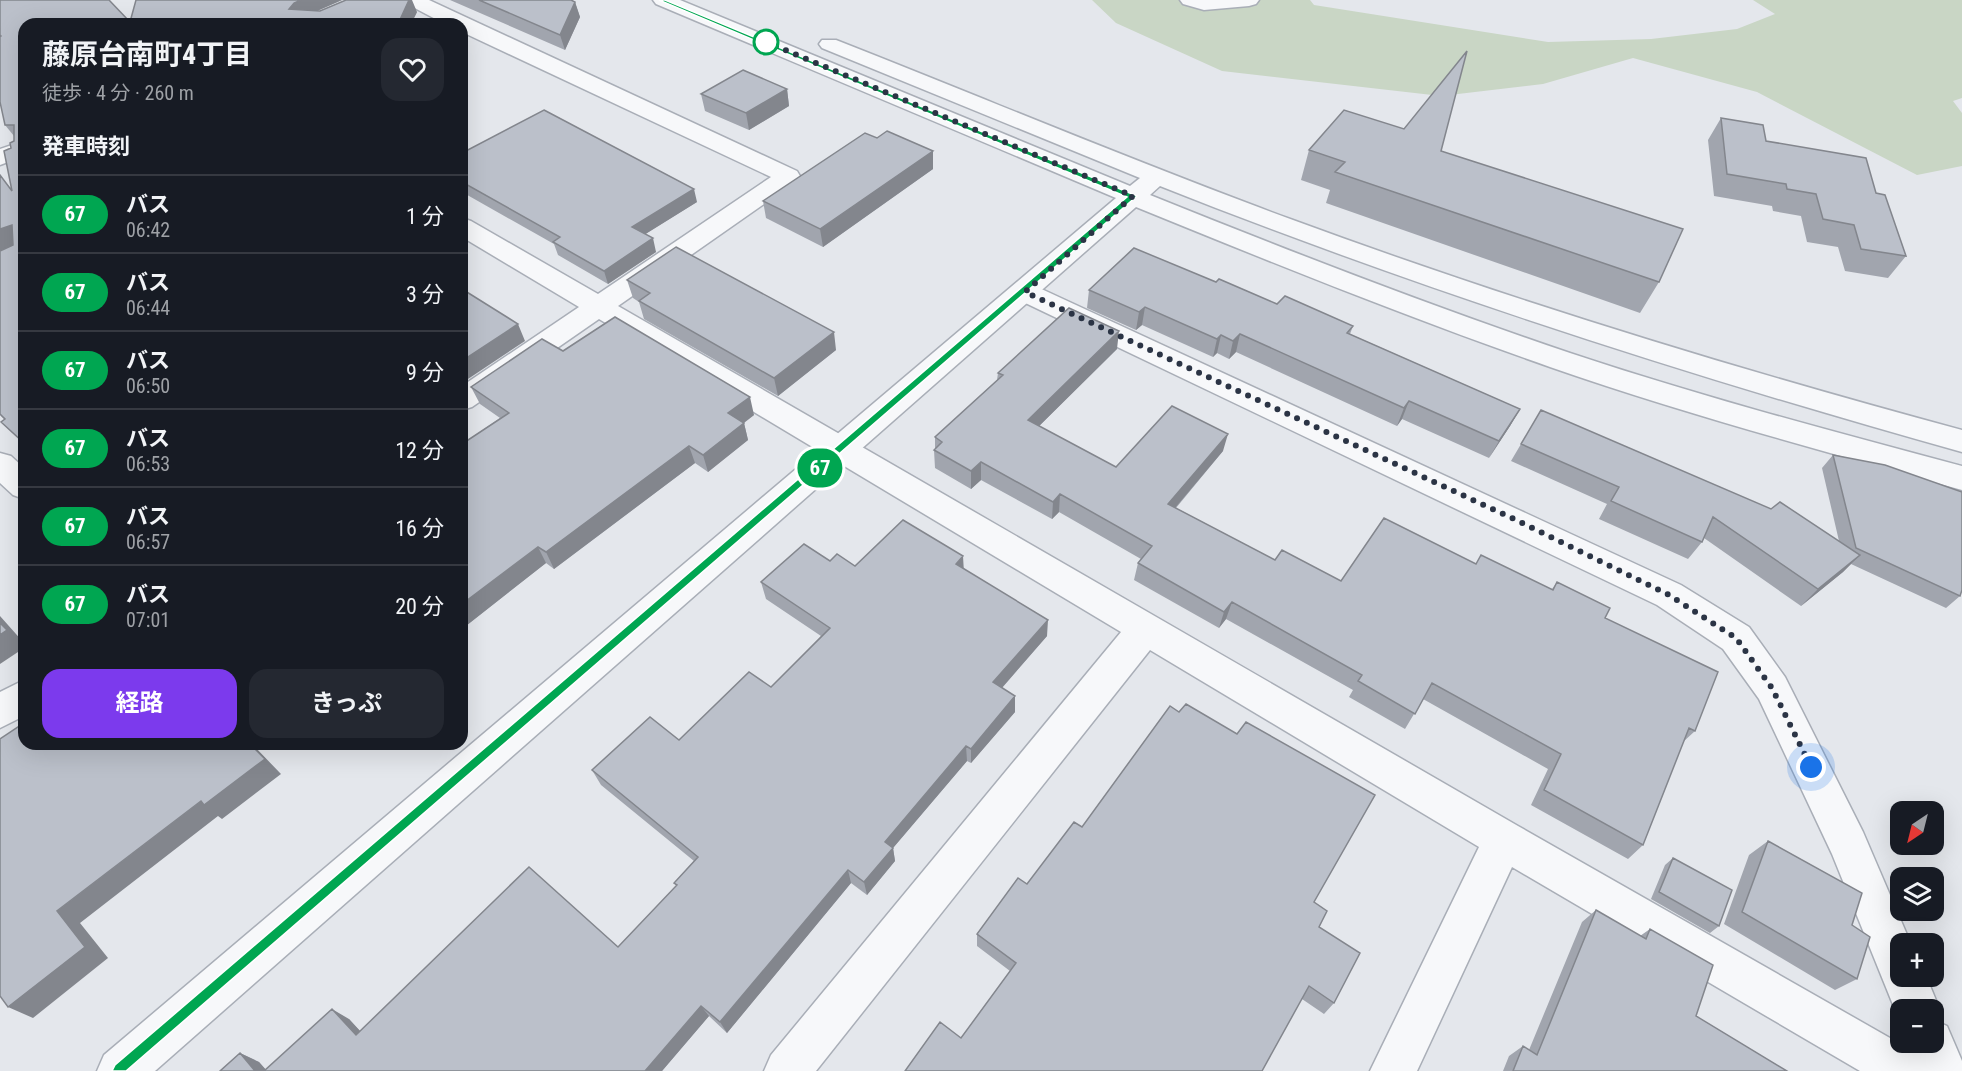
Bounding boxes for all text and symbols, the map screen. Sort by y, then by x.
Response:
unlabelled marker [753,29,779,55]
text: 藤原台南町4丁目 [42,38,252,71]
button: heart [381,38,444,101]
text: 徒歩 · 4 分 · 260 m [42,81,194,105]
text: 発車時刻 [42,134,130,159]
text: バス [126,192,170,217]
text: 67 [64,202,86,226]
text: 1 分 [406,204,444,229]
text: 06:42 [126,218,170,242]
text: バス [126,270,170,295]
text: 67 [64,280,86,304]
text: 3 分 [406,282,444,307]
text: 06:44 [126,296,170,320]
text: バス [126,348,170,373]
text: 67 [64,358,86,382]
text: 9 分 [406,360,444,385]
text: 06:50 [126,374,170,398]
text: バス [126,426,170,451]
text: 67 [64,436,86,460]
text: 12 分 [395,438,444,463]
line badge: 67 [793,448,847,488]
text: 06:53 [126,452,170,476]
text: 67 [809,456,831,480]
text: バス [126,504,170,529]
text: 67 [64,514,86,538]
text: 16 分 [395,516,444,541]
text: 06:57 [126,530,170,554]
text: バス [126,582,170,607]
text: 67 [64,592,86,616]
text: 20 分 [395,594,444,619]
text: 07:01 [126,608,170,632]
button: 経路 [42,669,237,738]
button: きっぷ [249,669,444,738]
your location [1796,752,1826,782]
north arrow [1890,801,1944,855]
map controls [1890,801,1944,1053]
button: layers [1890,867,1944,921]
button: + [1890,933,1944,987]
button: − [1890,999,1944,1053]

